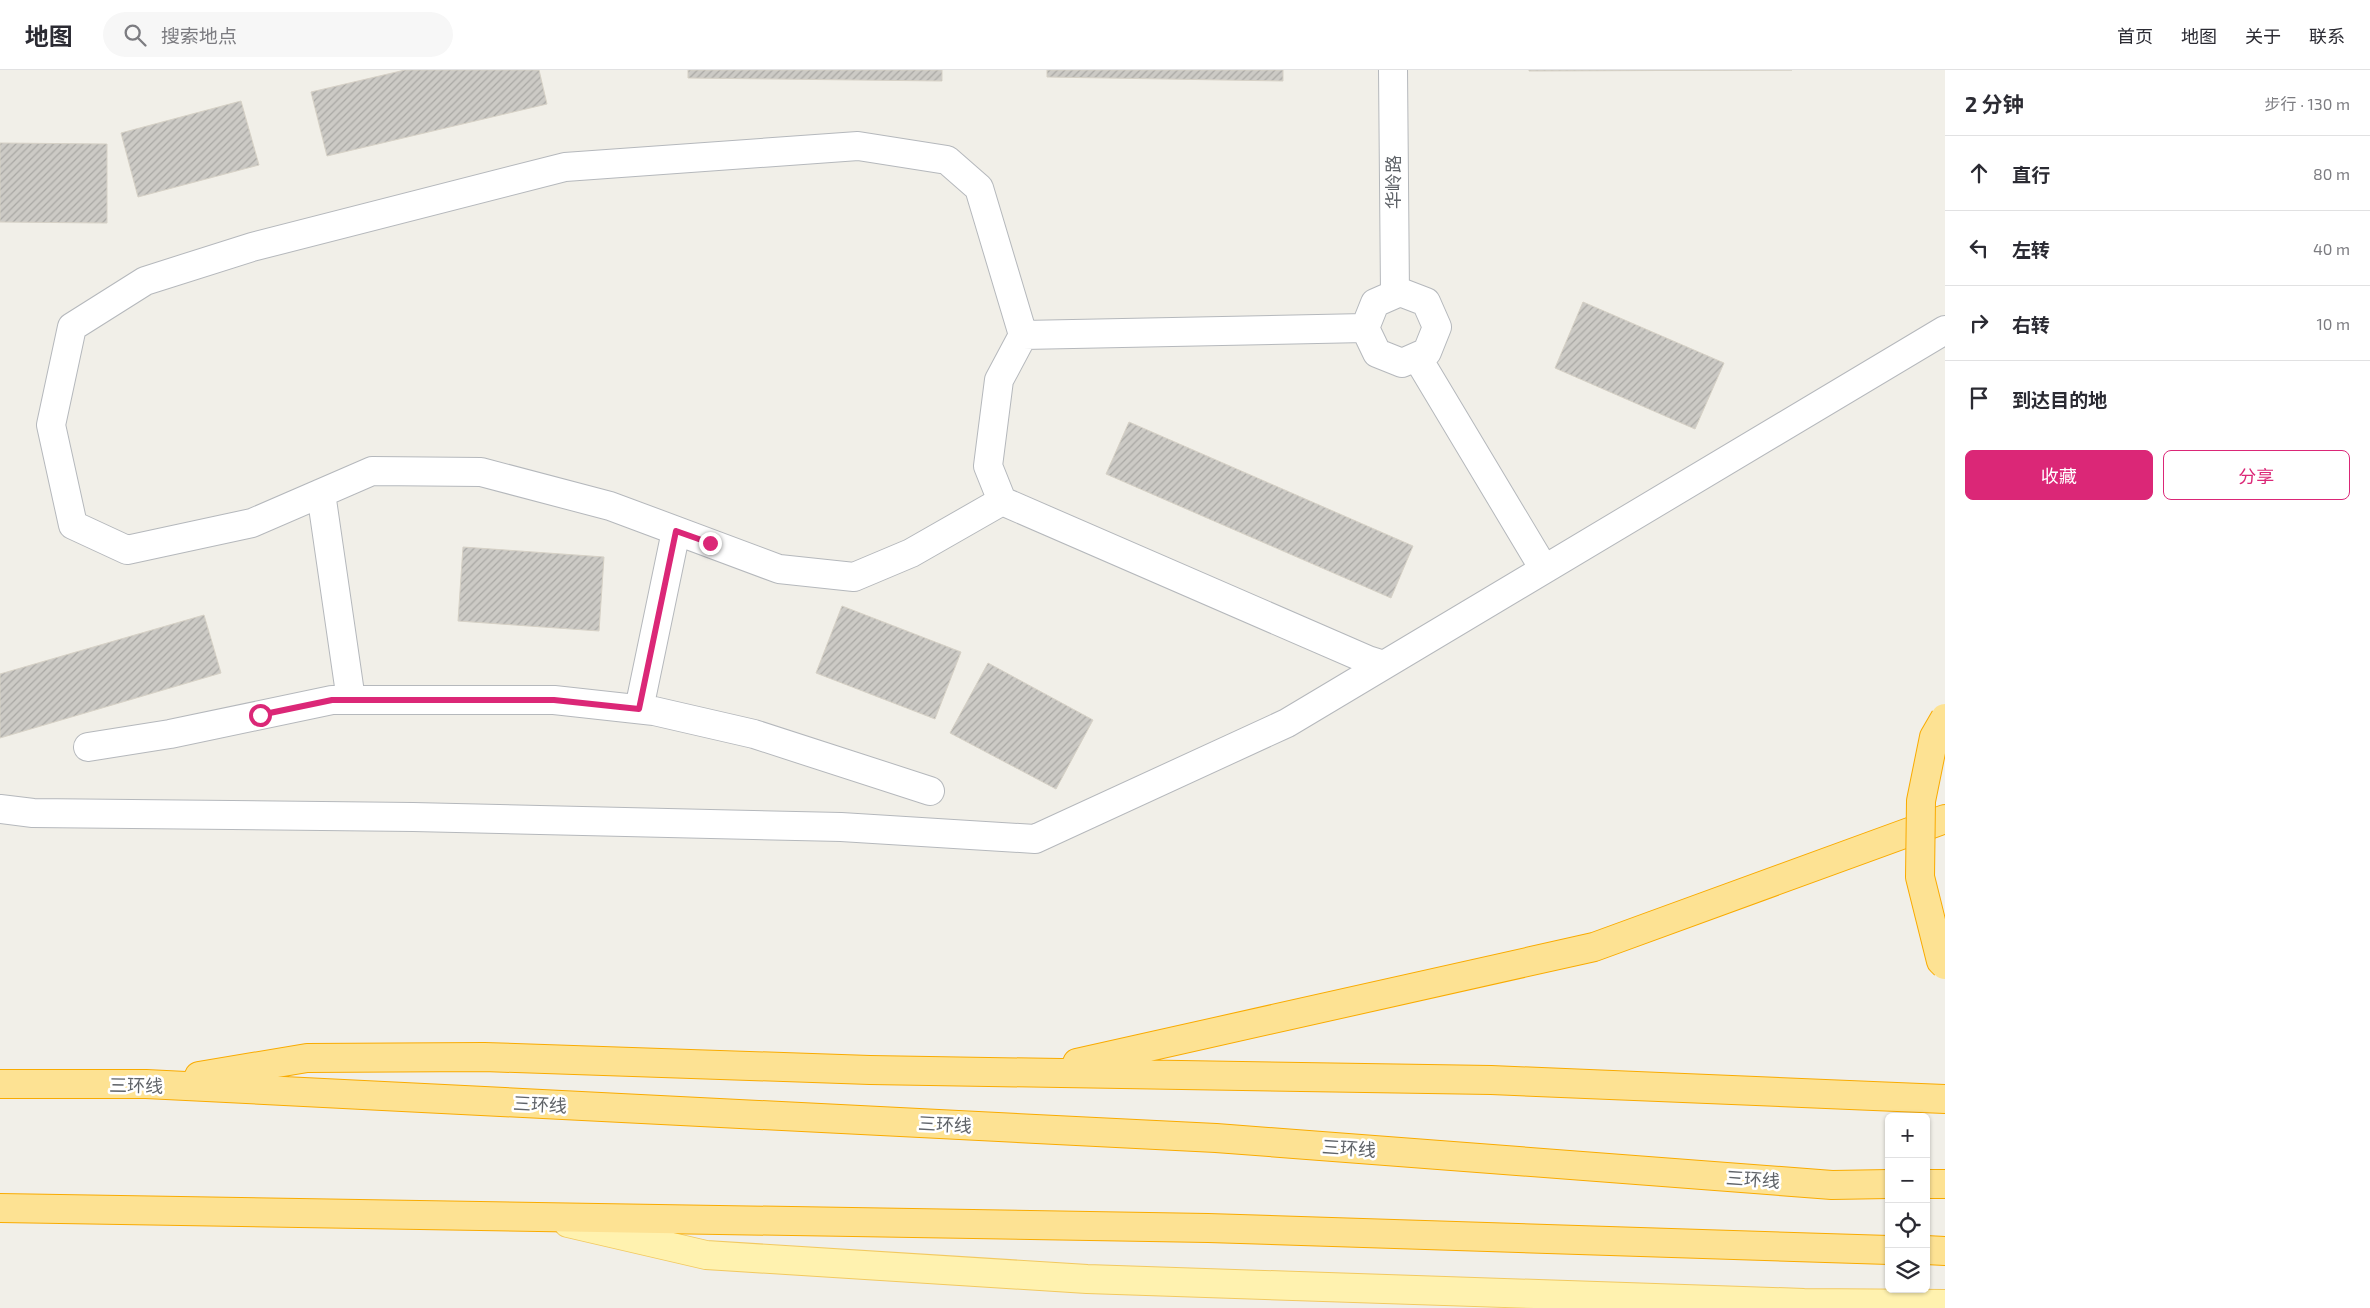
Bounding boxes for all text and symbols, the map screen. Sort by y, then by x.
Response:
search box [103,12,453,57]
text: 地图 [25,21,73,50]
icon: search [121,21,149,49]
text: 搜索地点 [161,24,237,47]
text: 首页 [2117,25,2153,47]
text: 地图 [2181,25,2217,47]
text: 关于 [2245,25,2281,47]
text: 联系 [2309,25,2345,47]
text: 2 分钟 [1965,91,2024,116]
text: 步行 · 130 m [2265,94,2350,113]
street label: 华岭路 [1382,155,1404,209]
icon: ahead [1965,159,1993,187]
text: 直行 [2012,163,2050,186]
text: 80 m [2313,164,2350,183]
icon: left [1965,234,1993,262]
text: 左转 [2012,238,2050,261]
text: 40 m [2313,239,2350,258]
icon: right [1965,309,1993,337]
text: 右转 [2012,313,2050,336]
text: 10 m [2316,314,2350,333]
icon: arrive [1965,384,1993,412]
text: 到达目的地 [2012,388,2107,411]
button: 收藏 [1965,450,2153,500]
button: 分享 [2163,450,2350,500]
route end [699,532,722,555]
route start [249,704,272,727]
street label: 三环线 [109,1074,163,1096]
street label: 三环线 [512,1092,568,1116]
street label: 三环线 [917,1112,973,1136]
map controls [1885,1113,1930,1293]
button: + [1885,1113,1930,1158]
street label: 三环线 [1321,1135,1377,1161]
button: − [1885,1158,1930,1203]
street label: 三环线 [1725,1166,1781,1192]
button: locate [1885,1203,1930,1248]
button: layers [1885,1248,1930,1293]

